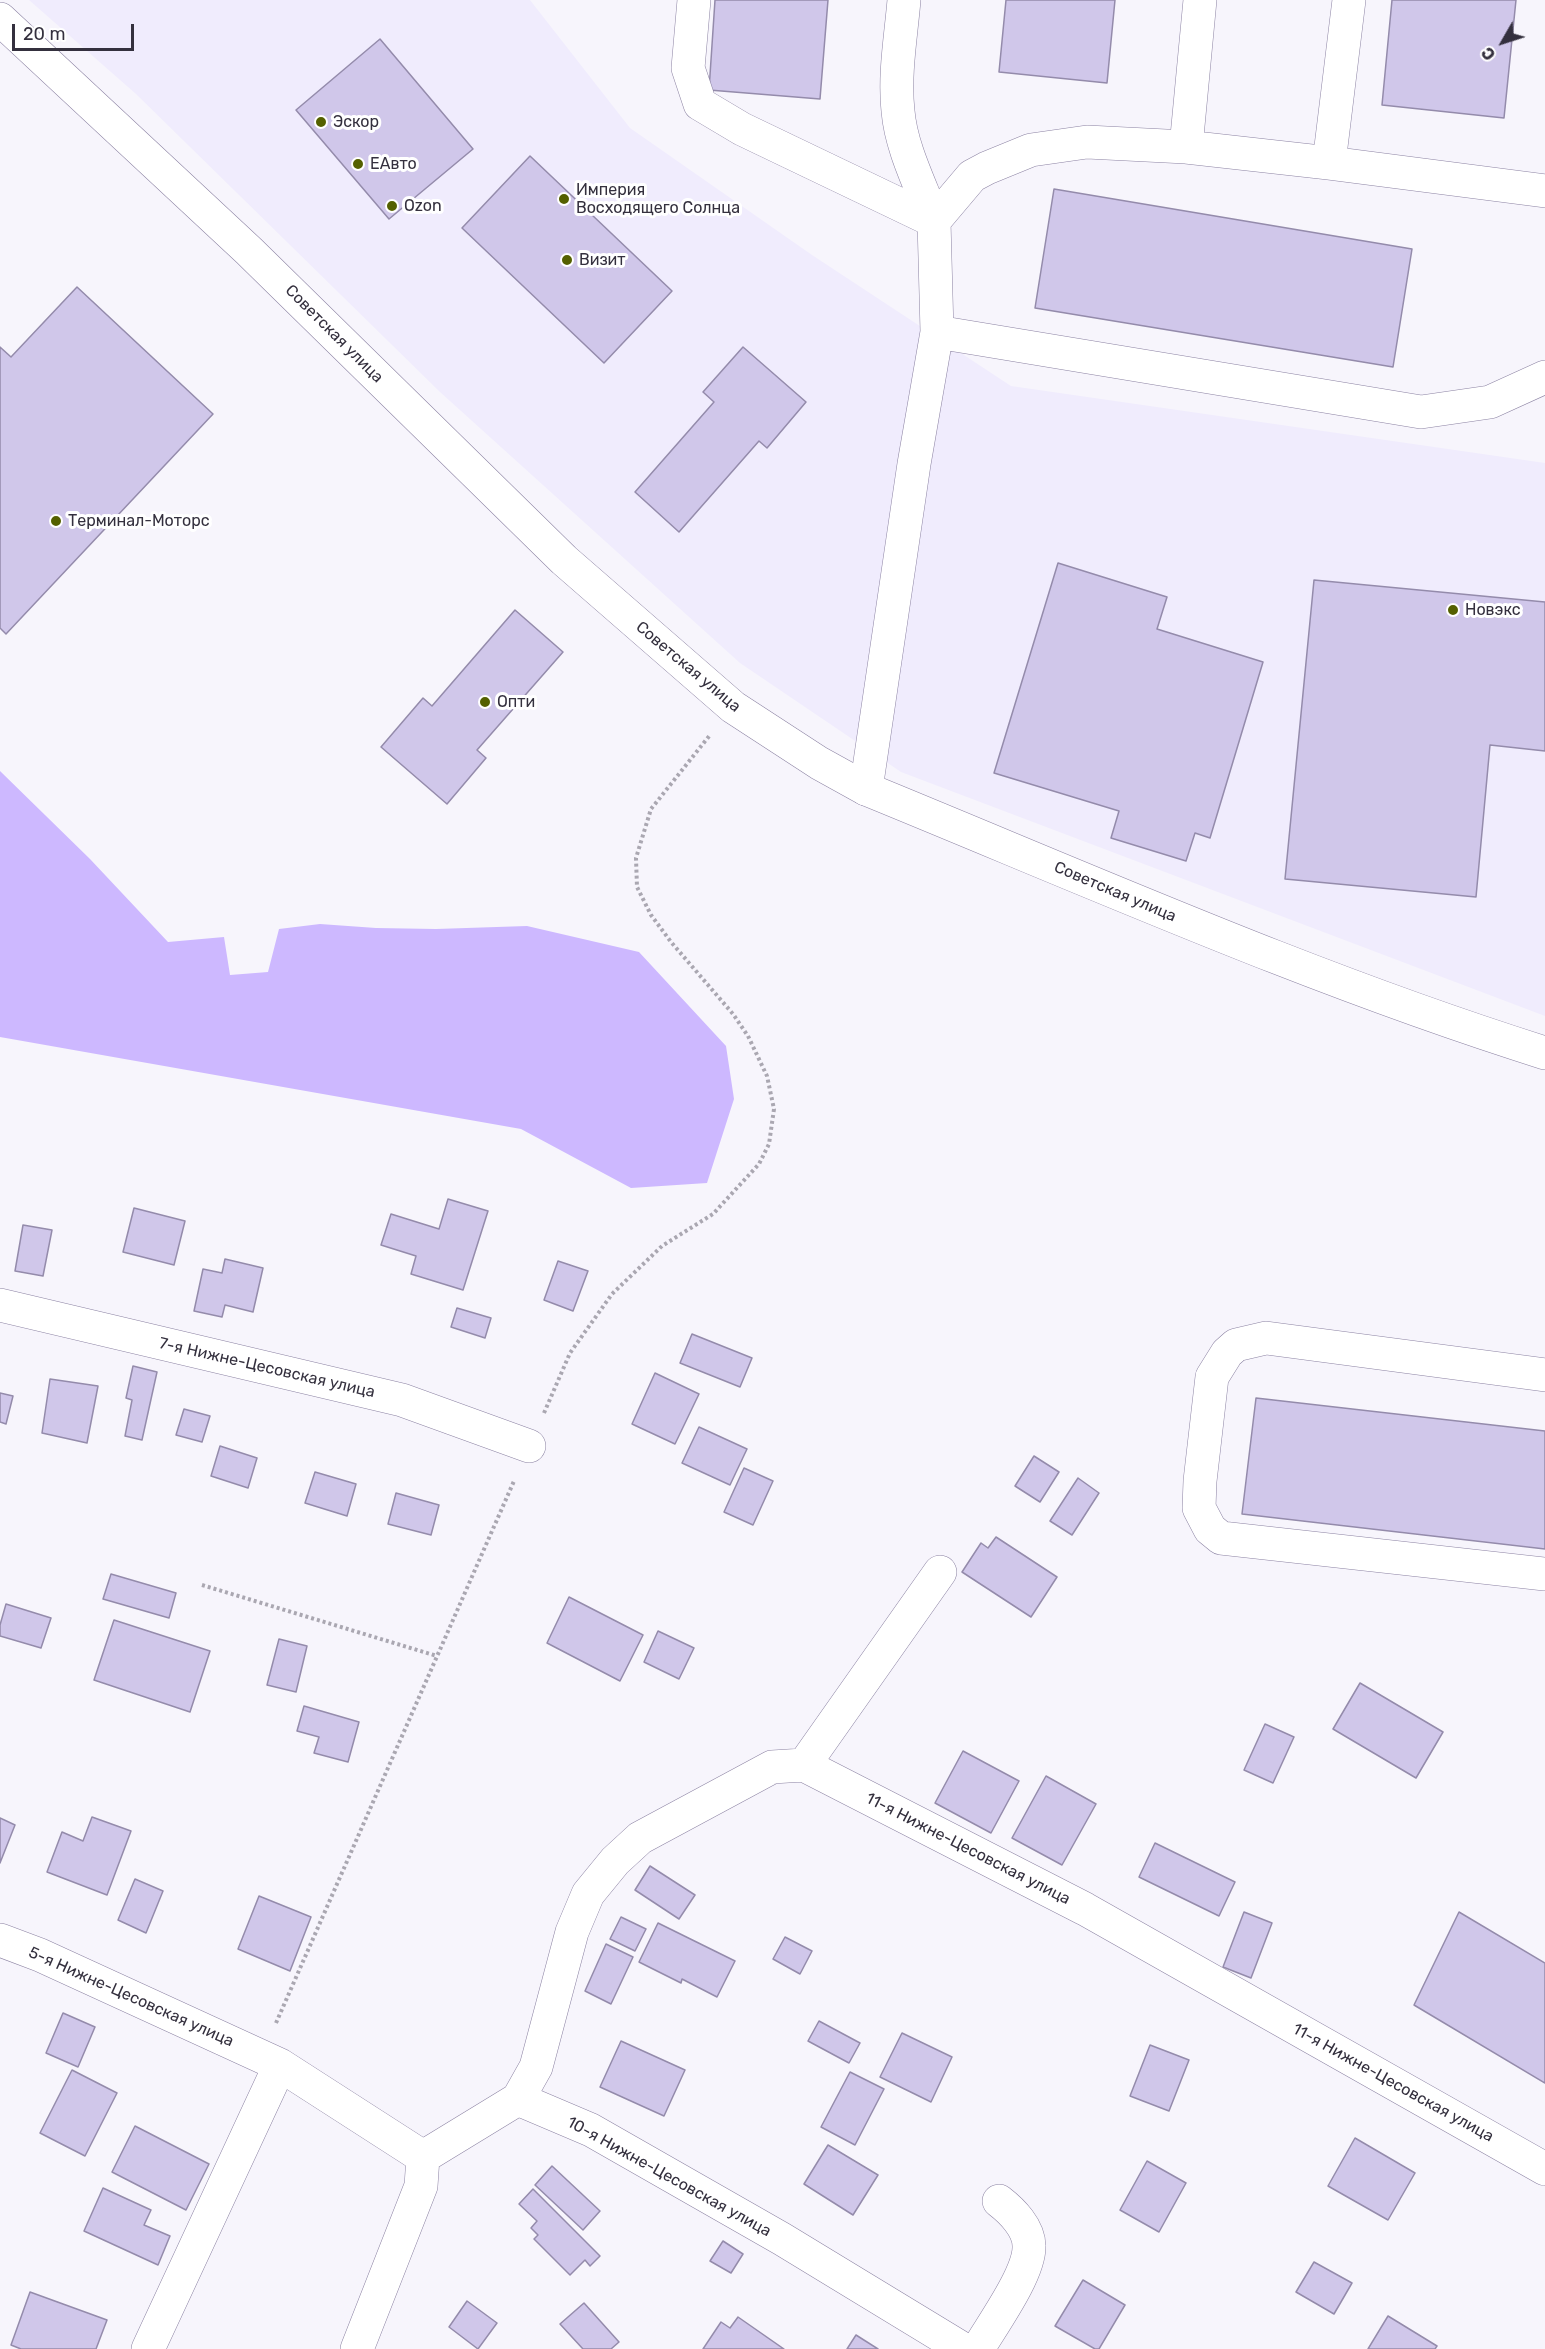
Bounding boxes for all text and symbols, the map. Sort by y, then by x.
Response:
scale bar [15,12,136,50]
north arrow [1473,12,1533,72]
text: 20 m [23,23,65,45]
text: С [1478,43,1500,64]
place label: Эскор [333,112,379,132]
marker: Эскор [314,115,328,129]
place label: ЕАвто [370,154,417,174]
marker: ЕАвто [351,157,365,171]
place label: Империя Восходящего Солнца [576,180,740,218]
marker: Империя Восходящего Солнца [557,192,571,206]
place label: Ozon [404,196,442,216]
marker: Ozon [385,199,399,213]
place label: Визит [579,250,626,270]
marker: Визит [560,253,574,267]
street label: Советская улица [281,281,387,387]
place label: Терминал-Моторс [68,511,210,531]
marker: Терминал-Моторс [49,514,63,528]
place label: Новэкс [1465,600,1520,620]
marker: Новэкс [1446,603,1460,617]
street label: Советская улица [632,618,744,716]
place label: Опти [497,692,535,712]
marker: Опти [478,695,492,709]
street label: Советская улица [1051,858,1179,926]
street label: 7-я Нижне-Цесовская улица [157,1334,377,1402]
street label: 11-я Нижне-Цесовская улица [863,1789,1073,1909]
street label: 5-я Нижне-Цесовская улица [25,1943,237,2051]
street label: 11-я Нижне-Цесовская улица [1289,2020,1497,2146]
street label: 10-я Нижне-Цесовская улица [564,2113,774,2241]

